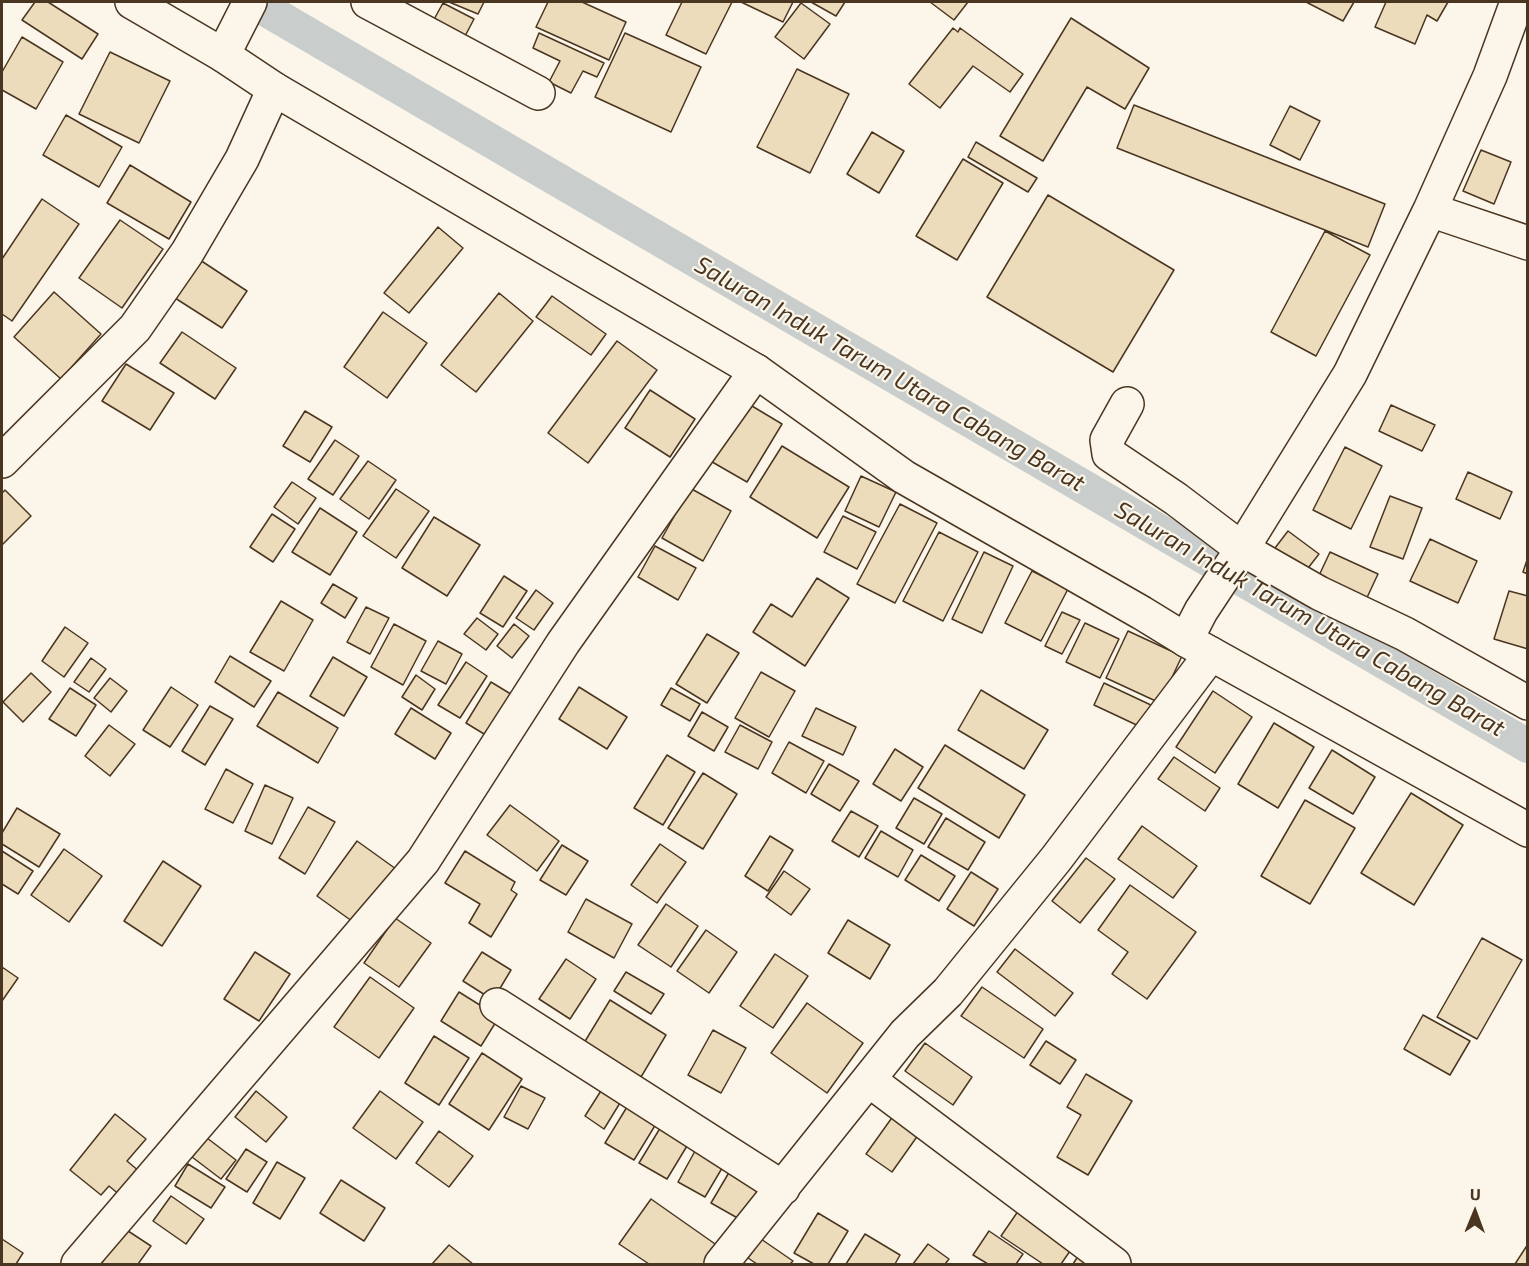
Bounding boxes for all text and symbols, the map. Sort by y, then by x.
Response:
water label: Saluran Induk Tarum Utara Cabang Barat [690,250,1090,498]
water label: Saluran Induk Tarum Utara Cabang Barat [1110,495,1510,743]
north arrow [1445,1182,1505,1242]
text: U [1470,1184,1481,1203]

